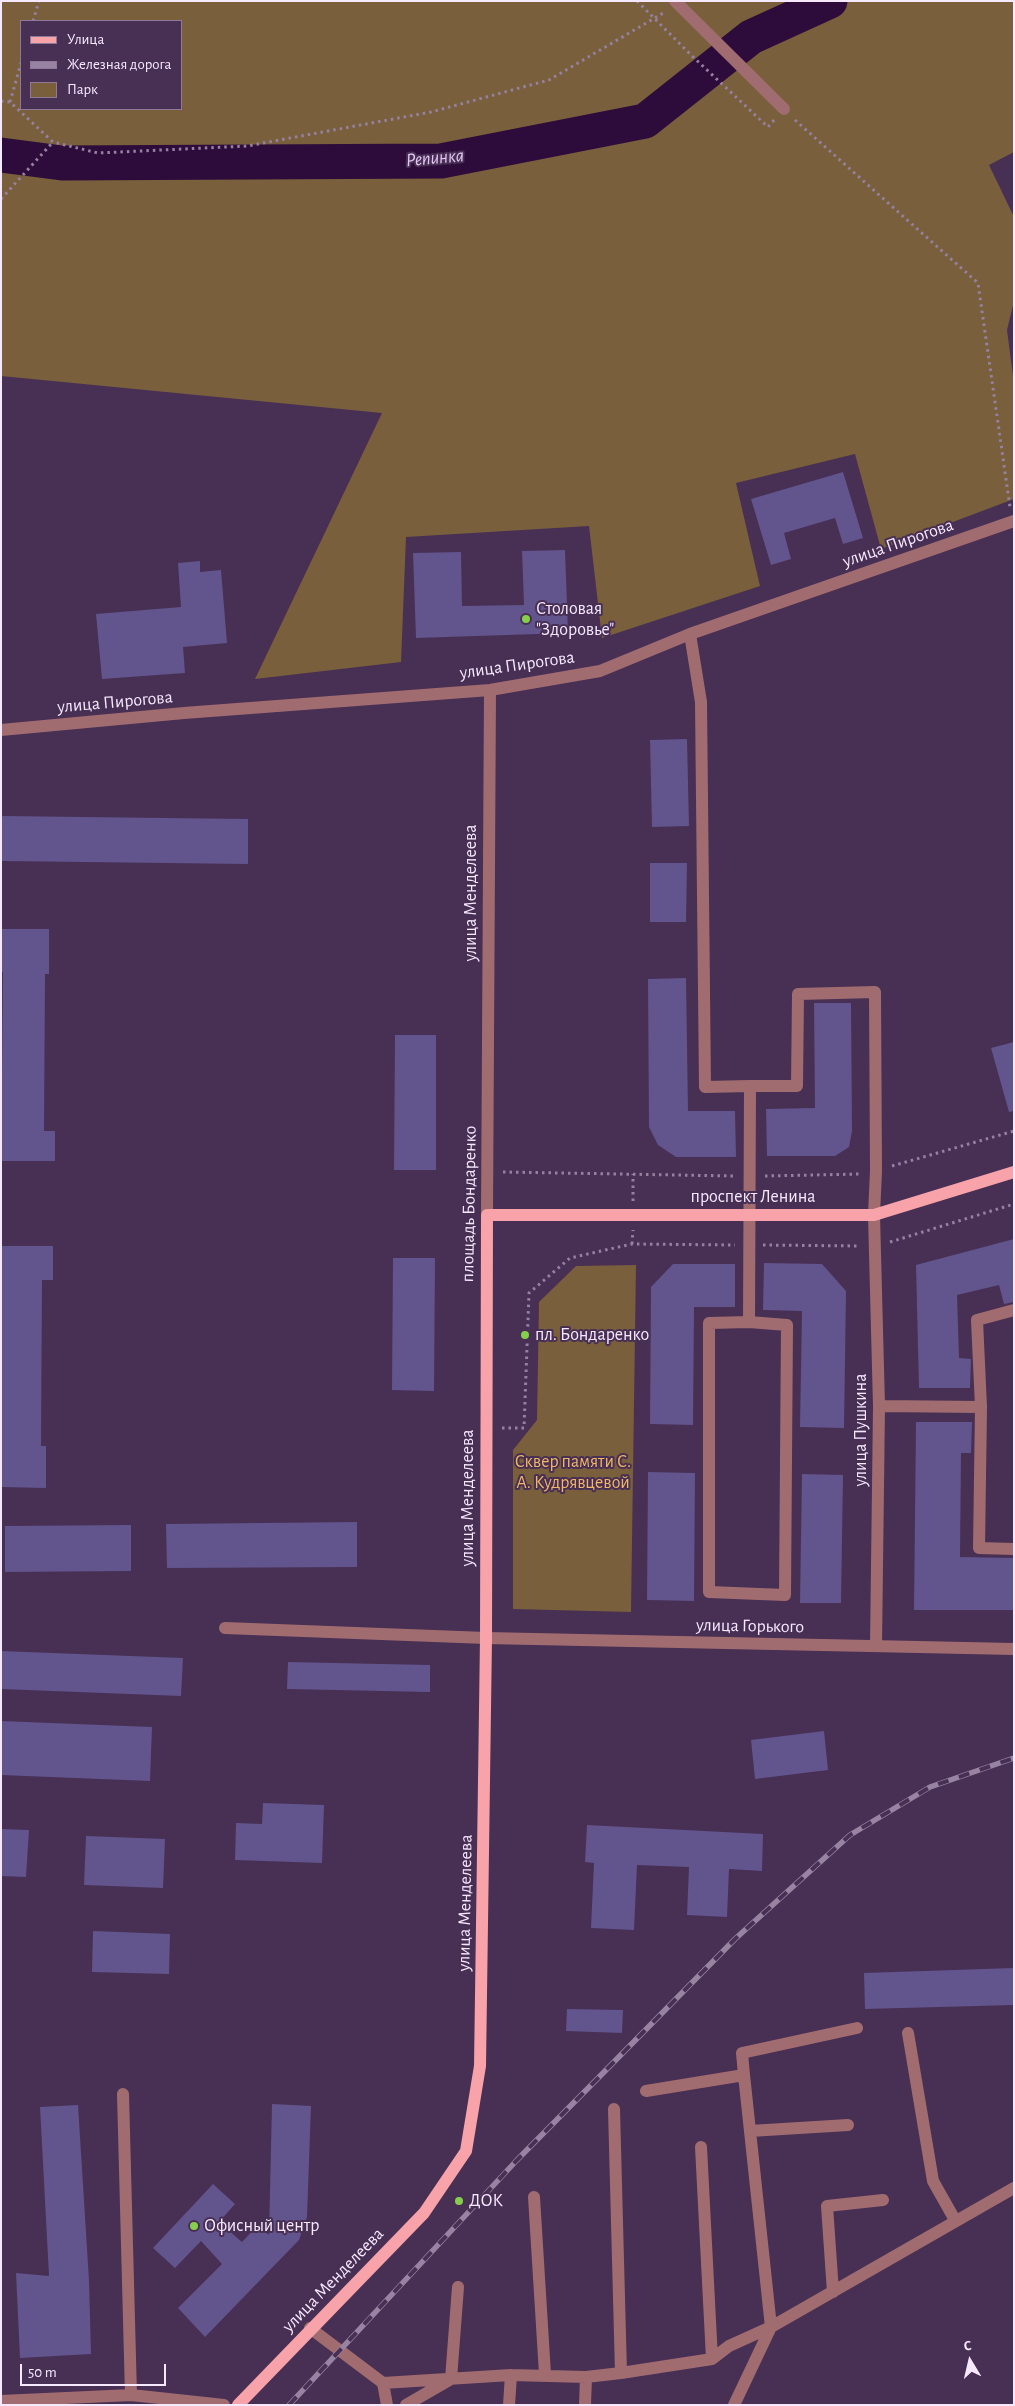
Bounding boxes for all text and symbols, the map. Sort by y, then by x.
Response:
legend [20,20,182,110]
text: Улица [67,32,104,47]
text: Железная дорога [67,57,171,72]
text: Парк [67,82,98,97]
water label: Репинка [405,144,465,172]
street label: улица Пирогова [840,514,956,572]
place label: Столовая "Здоровье" [536,598,614,640]
marker: Столовая "Здоровье" [520,613,532,625]
street label: улица Пирогова [458,646,576,684]
street label: улица Пирогова [56,686,174,718]
street label: улица Менделеева [460,825,482,961]
street label: площадь Бондаренко [457,1125,481,1283]
street label: проспект Ленина [691,1186,815,1208]
place label: пл. Бондаренко [535,1324,649,1346]
marker: пл. Бондаренко [519,1329,531,1341]
street label: улица Пушкина [850,1374,872,1486]
street label: улица Менделеева [457,1430,479,1566]
park label: Сквер памяти С. А. Кудрявцевой [515,1451,631,1494]
street label: улица Горького [696,1614,804,1638]
street label: улица Менделеева [453,1834,477,1972]
place label: ДОК [469,2190,503,2212]
marker: ДОК [453,2195,465,2207]
place label: Офисный центр [204,2215,319,2237]
marker: Офисный центр [188,2220,200,2232]
street label: улица Менделеева [278,2223,388,2337]
north arrow [945,2336,995,2386]
text: С [963,2339,973,2354]
scale bar [22,2354,169,2386]
text: 50 m [28,2365,57,2380]

